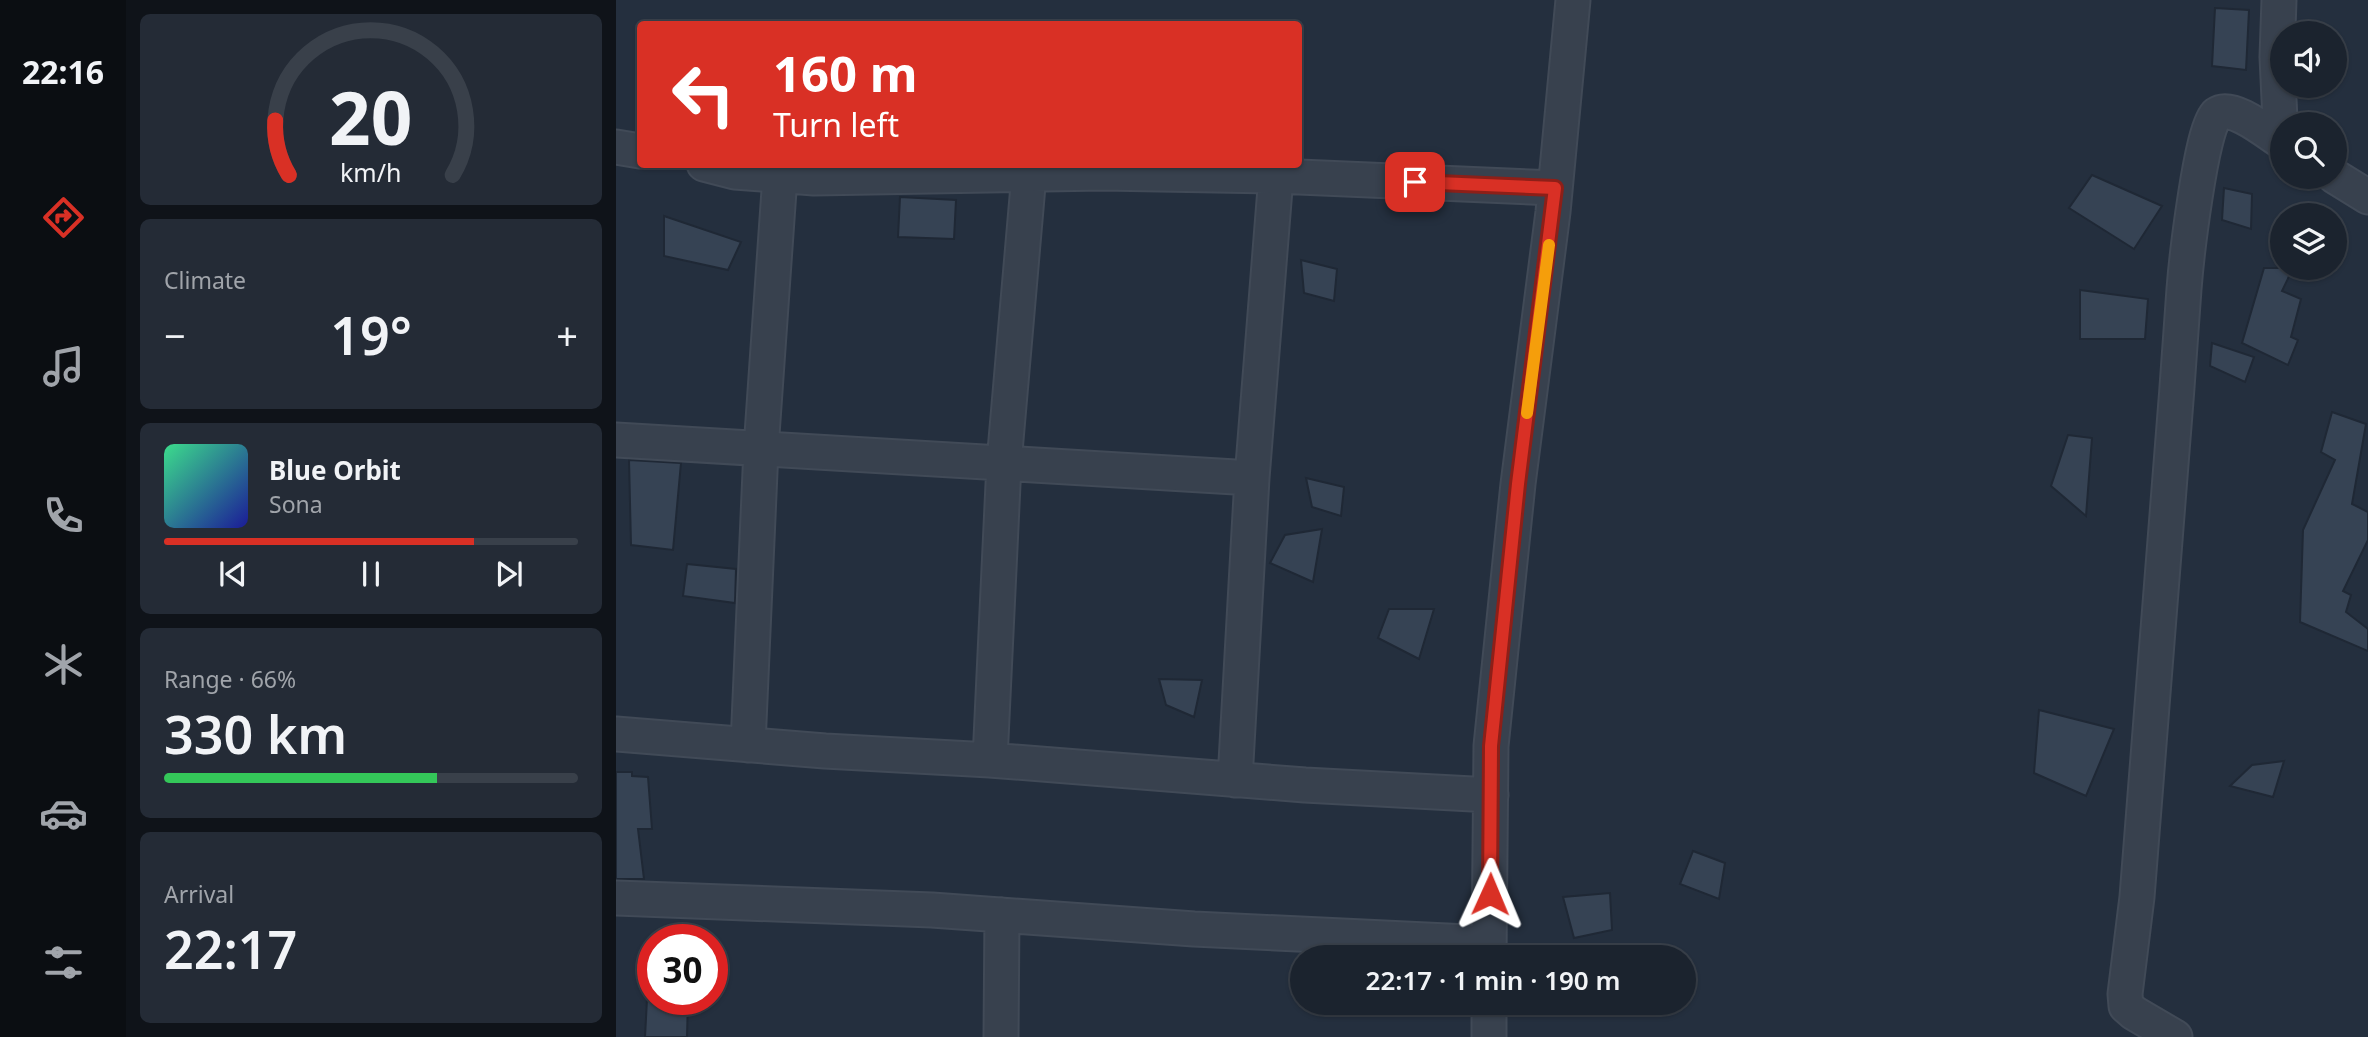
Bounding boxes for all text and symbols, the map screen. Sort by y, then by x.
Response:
map controls [2270,21,2347,280]
button: sound [2270,21,2347,98]
text: 160 m [773,40,918,106]
icon: left [658,49,749,140]
text: 22:16 [22,50,104,93]
text: 20 [329,68,413,167]
text: Turn left [773,103,899,146]
button: search [2270,112,2347,189]
pin [1385,152,1445,212]
text: km/h [340,155,402,189]
icon: arrive [1396,163,1434,201]
icon: directions [39,193,88,242]
button: layers [2270,203,2347,280]
text: Climate [164,264,246,296]
text: 19° [330,299,412,370]
text: − [164,309,186,361]
text: + [556,309,578,361]
icon: music [39,342,88,391]
text: Blue Orbit [269,452,401,488]
text: Sona [269,488,323,520]
icon: phone [39,491,88,540]
icon: previous [214,555,252,593]
icon: pause [352,555,390,593]
icon: next [490,555,528,593]
icon: climate [39,640,88,689]
text: Range · 66% [164,663,296,695]
text: 330 km [164,698,347,769]
icon: car [39,789,88,838]
position arrow [1453,857,1527,931]
text: Arrival [164,878,234,910]
text: 22:17 [164,913,297,984]
speed limit sign: 30 [637,924,728,1015]
icon: filters [39,938,88,987]
text: 22:17 · 1 min · 190 m [1366,962,1620,998]

